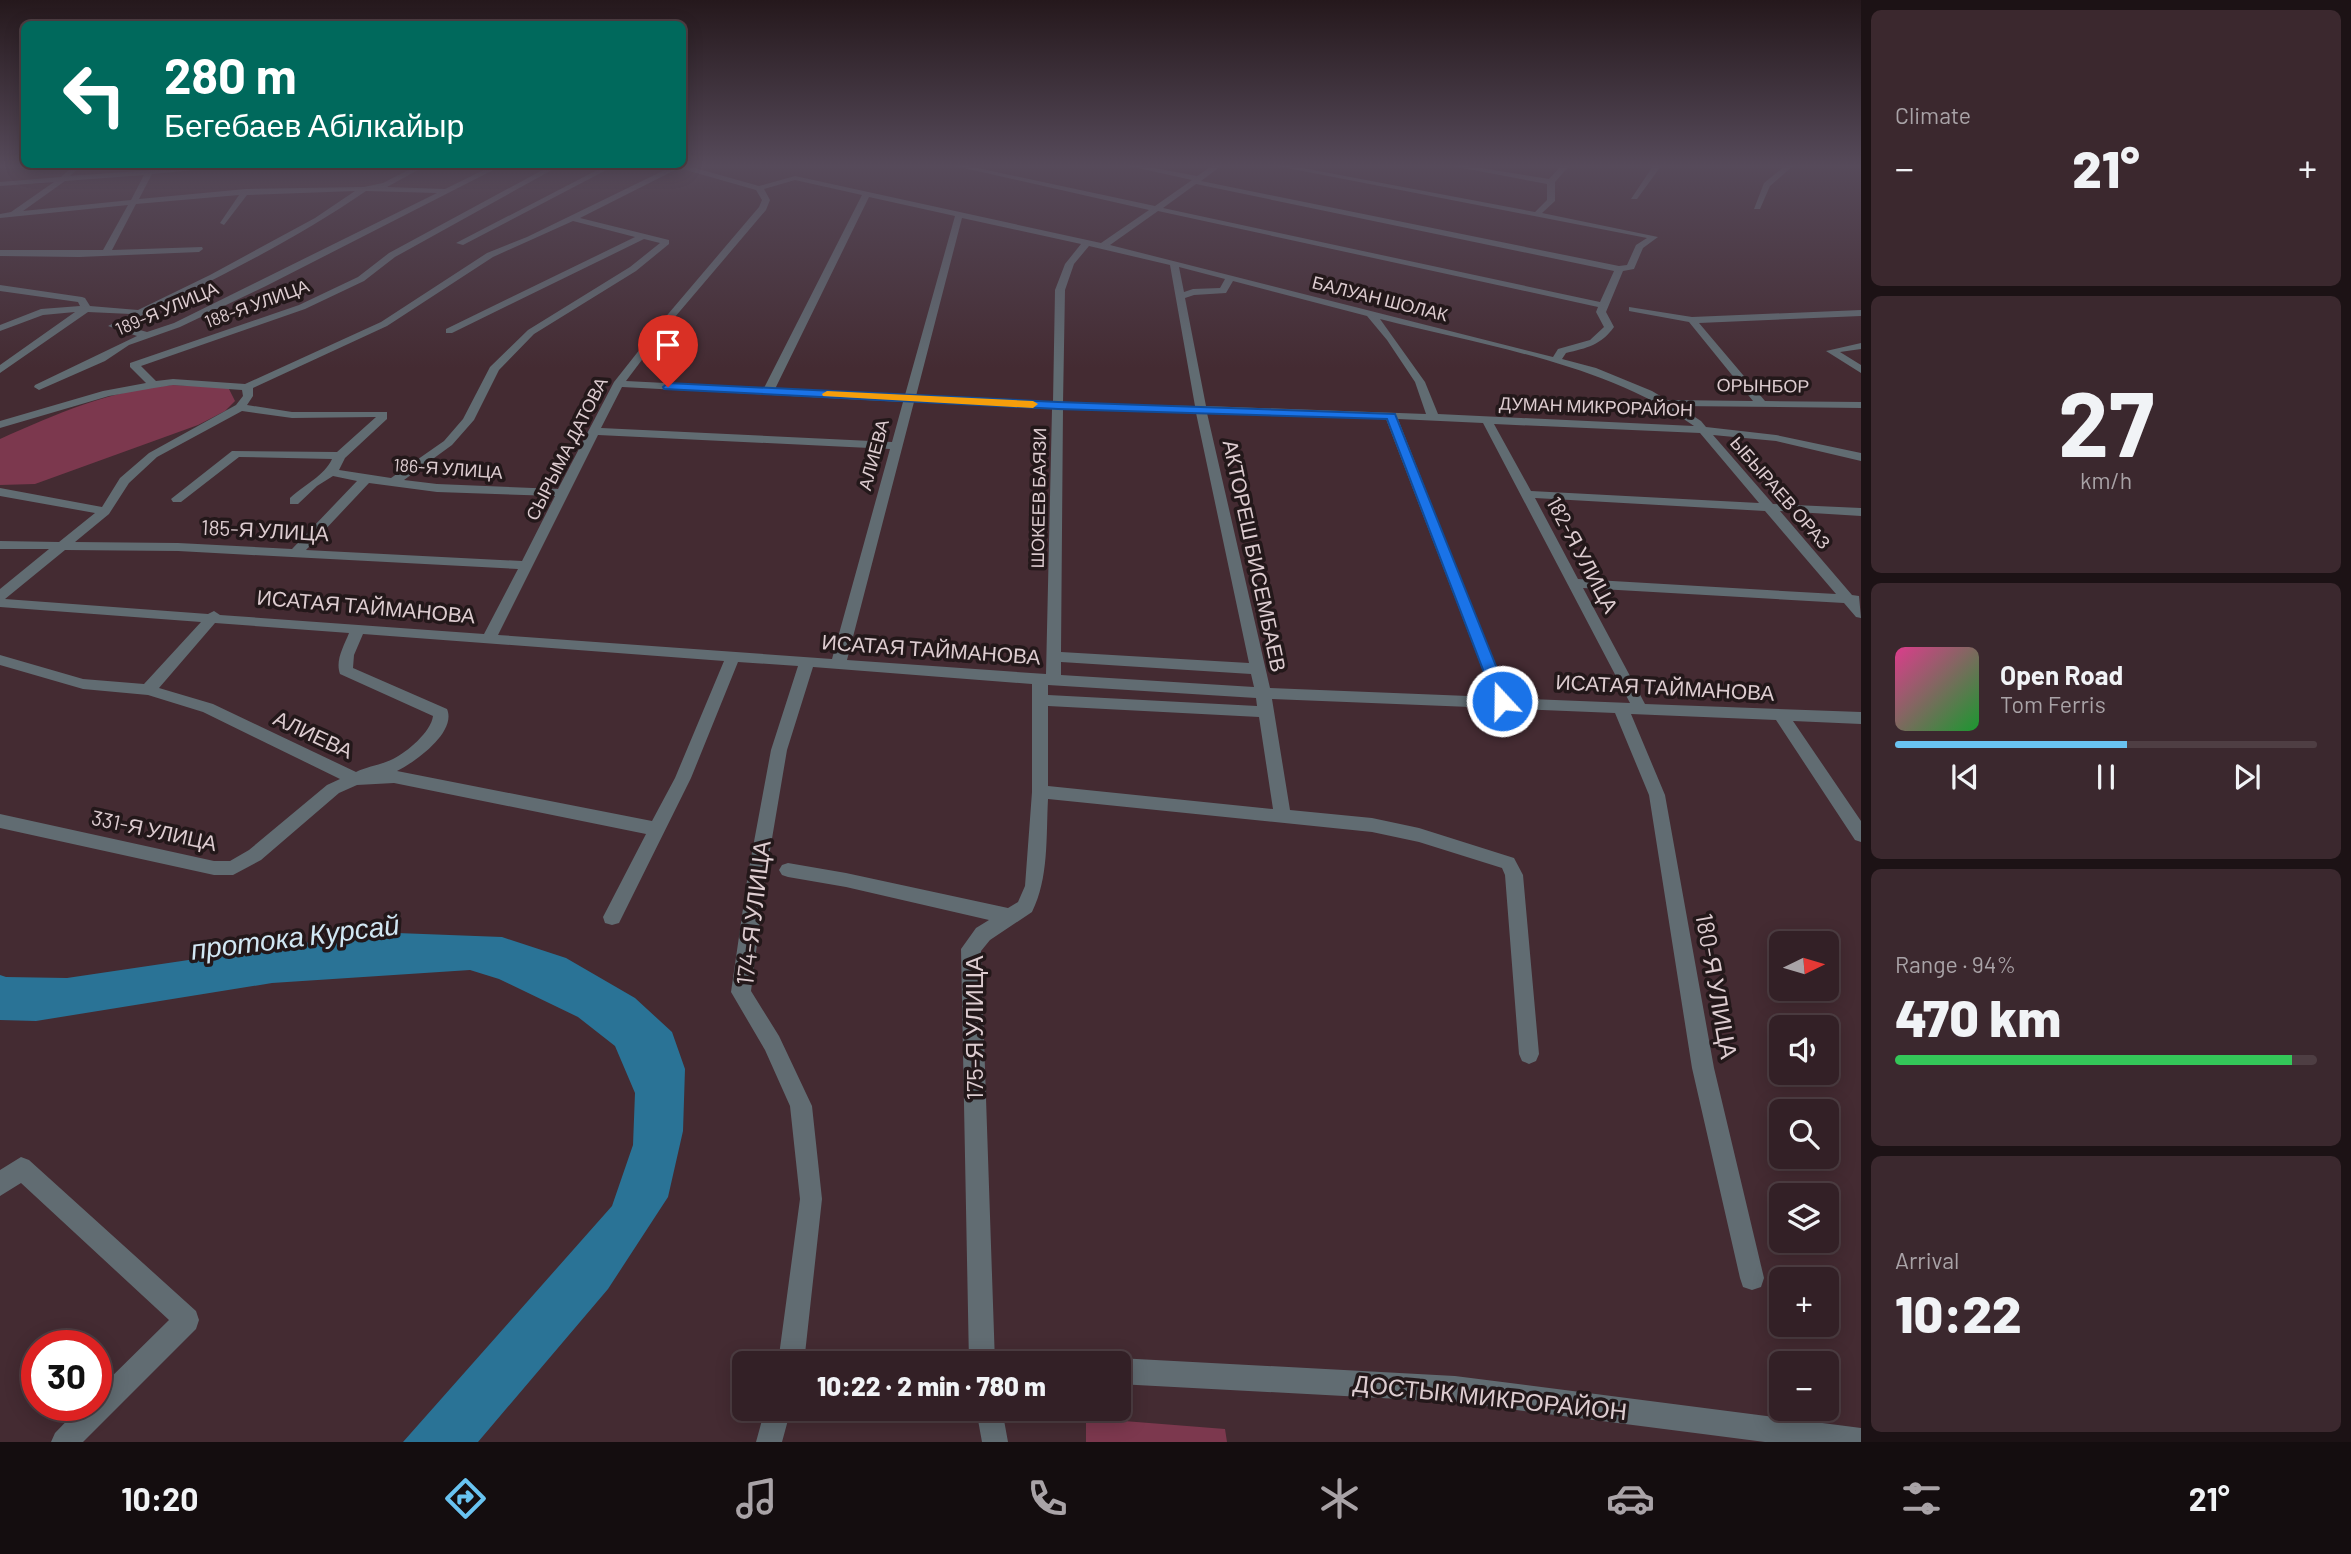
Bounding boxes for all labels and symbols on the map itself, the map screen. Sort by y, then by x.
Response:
street label: БАЛУАН ШОЛАК [1310,271,1451,326]
street label: 188-Я УЛИЦА [201,274,312,332]
street label: 189-Я УЛИЦА [112,277,221,340]
pin [638,315,698,387]
street label: СЫРЫМА ДАТОВА [520,373,612,524]
street label: ОРЫНБОР [1717,373,1809,397]
street label: ДУМАН МИКРОРАЙОН [1499,392,1693,420]
street label: АЛИЕВА [853,417,893,493]
street label: ШОКЕЕВ БАЯЗИ [1026,427,1050,569]
street label: ЫБЫРАЕВ ОРАЗ [1726,432,1836,553]
street label: АКТОРЕШ БИСЕМБАЕВ [1219,437,1292,674]
street label: 186-Я УЛИЦА [393,453,503,483]
street label: 182-Я УЛИЦА [1542,492,1624,617]
street label: 185-Я УЛИЦА [201,514,330,545]
street label: ИСАТАЯ ТАЙМАНОВА [256,584,476,628]
street label: ИСАТАЯ ТАЙМАНОВА [821,628,1041,669]
position arrow [1465,664,1539,738]
street label: ИСАТАЯ ТАЙМАНОВА [1555,668,1775,705]
street label: АЛИЕВА [270,704,357,763]
street label: 331-Я УЛИЦА [89,804,219,855]
street label: 174-Я УЛИЦА [729,839,776,987]
water label: протока Курсай [188,906,402,966]
street label: 180-Я УЛИЦА [1690,911,1745,1061]
north arrow [1769,931,1839,1001]
street label: 175-Я УЛИЦА [959,956,988,1100]
speed limit sign: 30 [21,1330,112,1421]
street label: ДОСТЫК МИКРОРАЙОН [1352,1368,1629,1425]

